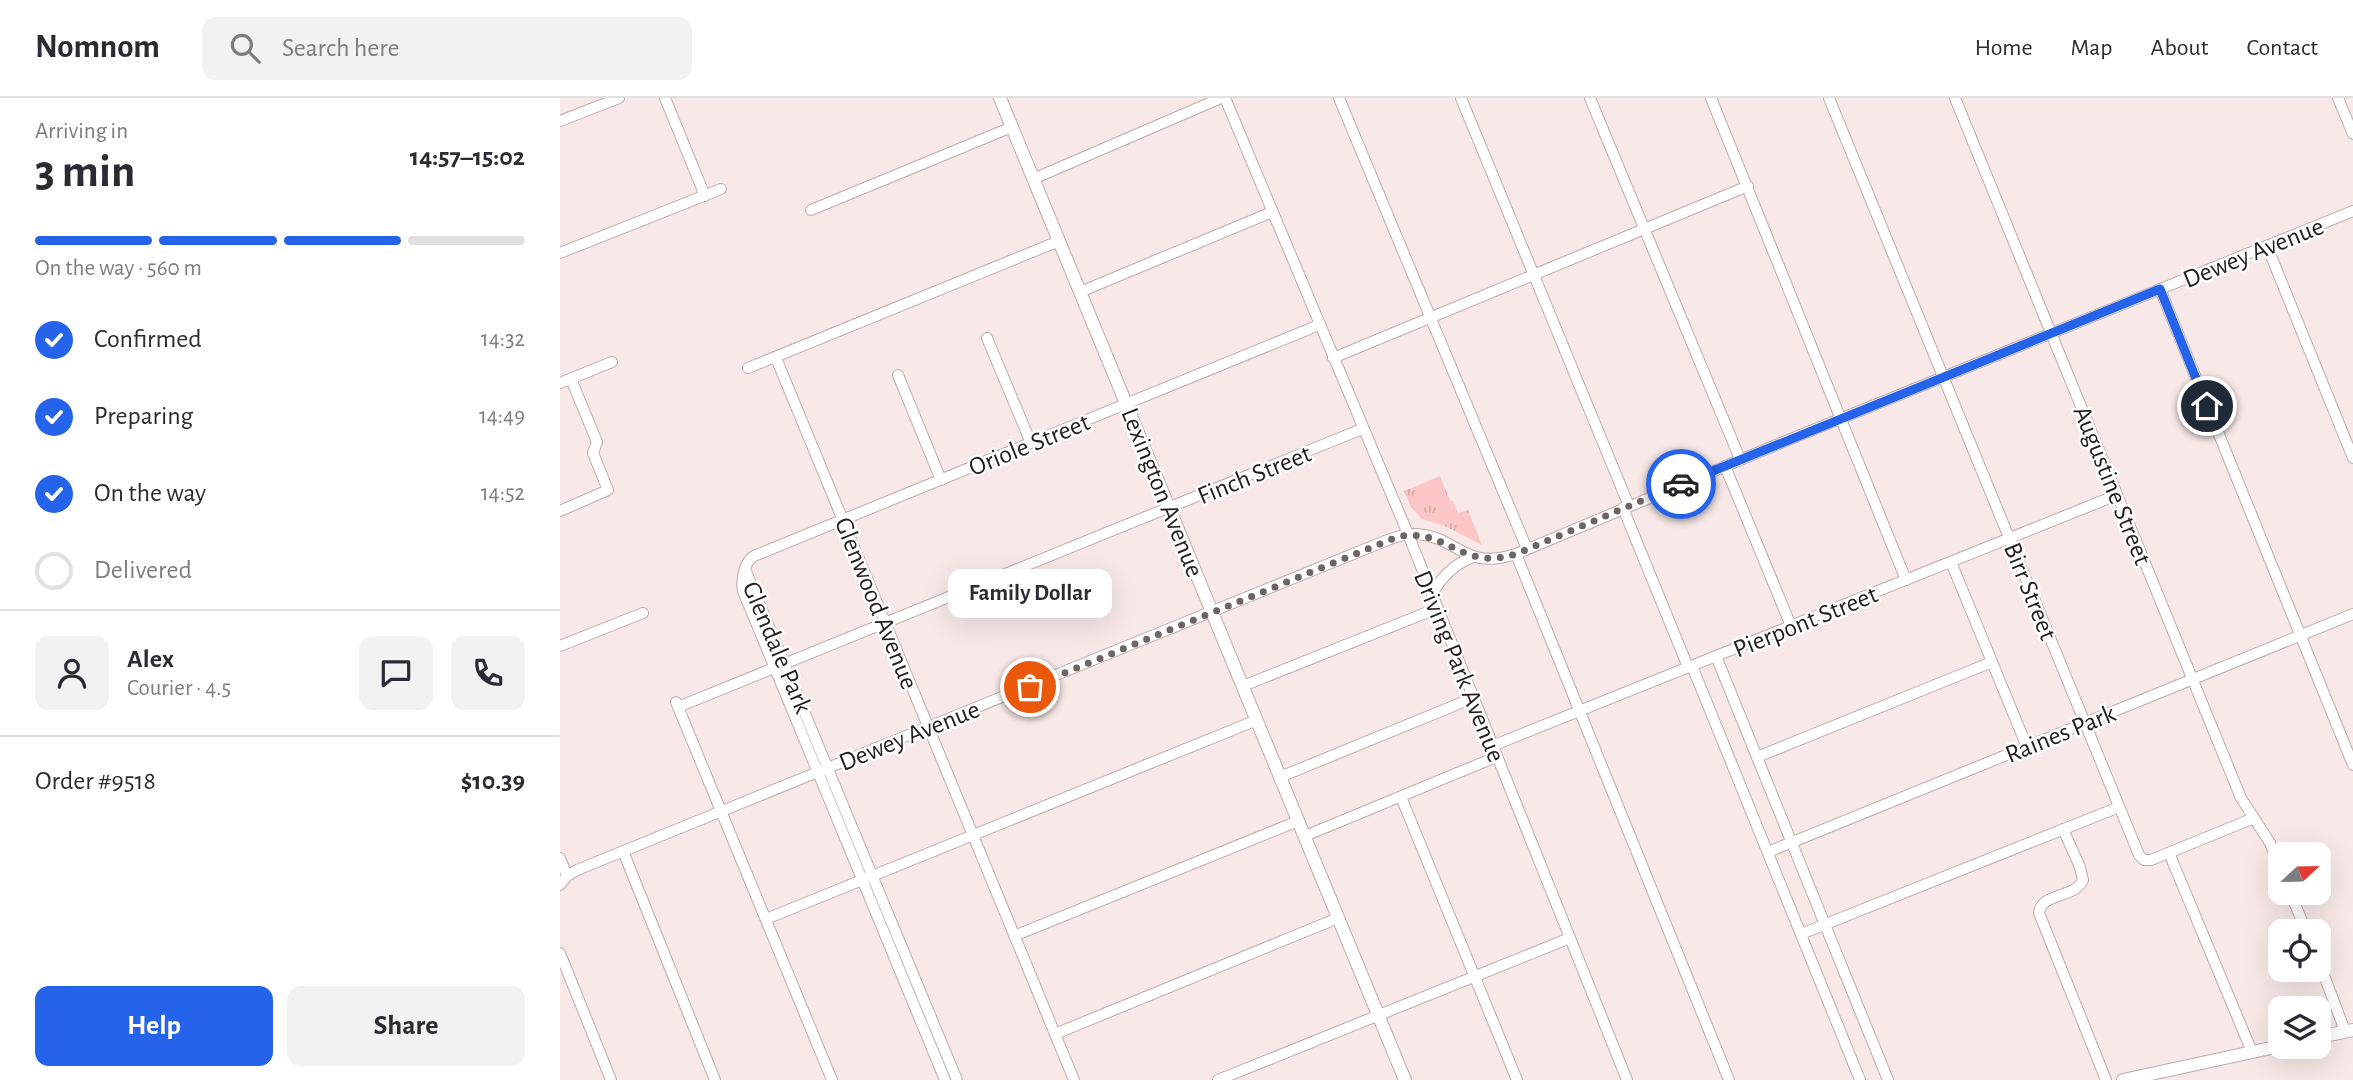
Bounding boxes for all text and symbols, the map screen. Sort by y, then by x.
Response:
search box [202,17,692,80]
icon: search [226,29,264,67]
text: Nomnom [35,31,160,64]
text: Search here [282,35,400,61]
text: Home [1975,36,2033,60]
text: Map [2071,36,2113,60]
text: About [2151,36,2208,60]
text: Contact [2246,36,2318,60]
text: Arriving in [35,120,128,143]
text: 14:57–15:02 [410,144,525,170]
text: 3 min [35,149,135,195]
street label: Dewey Avenue [2179,213,2327,293]
text: On the way · 560 m [35,257,202,280]
icon: check [35,321,73,359]
text: Confirmed [94,326,202,352]
text: 14:32 [481,328,525,351]
pin [2177,376,2237,436]
icon: home [2188,387,2226,425]
icon: check [35,398,73,436]
street label: Augustine Street [2068,402,2156,568]
text: Preparing [94,403,193,429]
street label: Lexington Avenue [1116,404,1208,581]
text: 14:49 [479,405,525,428]
street label: Oriole Street [965,409,1094,481]
street label: Finch Street [1194,440,1315,509]
courier [1646,449,1716,519]
icon: car [1662,465,1700,503]
icon: check [35,475,73,513]
text: On the way [94,480,206,506]
text: 14:52 [481,482,525,505]
street label: Glenwood Avenue [830,514,922,693]
street label: Birr Street [1999,539,2061,644]
text: Delivered [94,557,192,583]
street label: Driving Park Avenue [1409,567,1509,766]
callout: Family Dollar [948,568,1112,617]
street label: Glendale Park [738,578,816,717]
street label: Pierpont Street [1730,581,1881,663]
text: Family Dollar [969,582,1091,605]
button: person [35,636,109,710]
button: chat [359,636,433,710]
button: phone [451,636,525,710]
text: Alex [127,646,174,672]
pin [1000,657,1060,717]
icon: bag [1011,668,1049,706]
text: Courier · 4.5 [127,677,231,700]
street label: Dewey Avenue [835,696,983,776]
street label: Raines Park [2002,700,2119,768]
text: Order #9518 [35,768,156,794]
text: $10.39 [461,768,525,794]
north arrow [2268,842,2331,905]
map controls [2268,842,2331,1059]
button: locate [2268,919,2331,982]
button: Help [35,986,273,1066]
button: Share [287,986,525,1066]
button: layers [2268,996,2331,1059]

